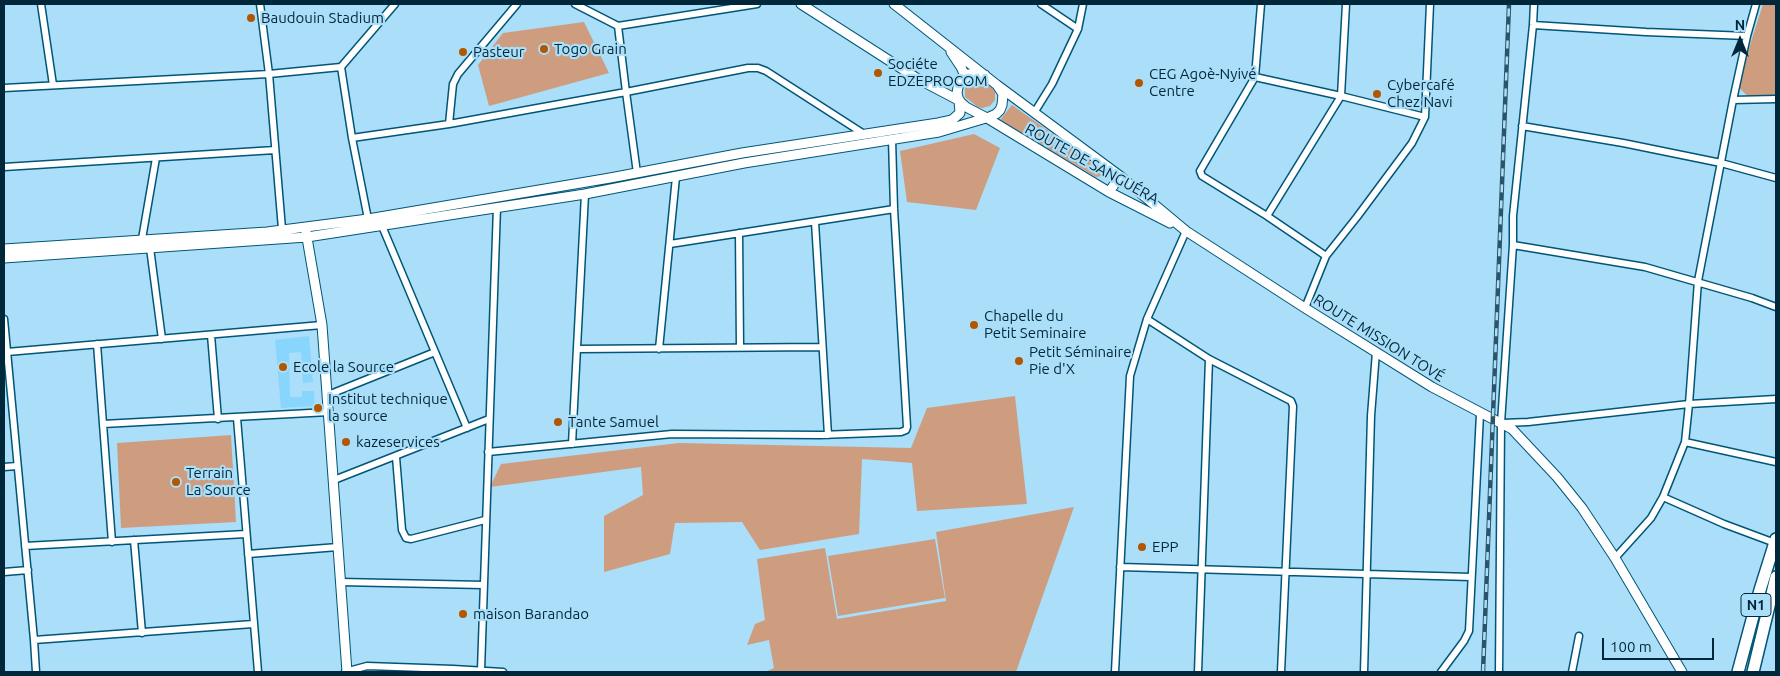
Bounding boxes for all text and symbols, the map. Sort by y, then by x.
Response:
place label: Baudouin Stadium [261,9,384,27]
marker: Baudouin Stadium [245,12,257,24]
north arrow [1715,15,1765,65]
text: N [1735,17,1745,33]
place label: Togo Grain [554,40,627,58]
place label: Pasteur [473,43,524,61]
marker: Togo Grain [538,43,550,55]
marker: Pasteur [457,46,469,58]
place label: Sociéte EDZEPROCOM [888,55,988,90]
place label: CEG Agoè-Nyivé Centre [1149,65,1257,100]
marker: Sociéte EDZEPROCOM [872,67,884,79]
place label: Cybercafé Chez Navi [1387,76,1455,111]
marker: CEG Agoè-Nyivé Centre [1133,77,1145,89]
marker: Cybercafé Chez Navi [1371,88,1383,100]
street label: ROUTE DE SANGUÉRA [1022,120,1162,208]
street label: ROUTE MISSION TOVÉ [1310,290,1448,386]
place label: Chapelle du Petit Seminaire [984,307,1086,342]
marker: Chapelle du Petit Seminaire [968,319,980,331]
place label: Petit Séminaire Pie d'X [1029,343,1131,378]
marker: Petit Séminaire Pie d'X [1013,355,1025,367]
place label: Ecole la Source [293,358,394,376]
marker: Ecole la Source [277,361,289,373]
place label: Institut technique la source [328,390,448,425]
marker: Institut technique la source [312,402,324,414]
place label: Tante Samuel [568,413,659,431]
marker: Tante Samuel [552,416,564,428]
place label: kazeservices [356,433,440,451]
marker: kazeservices [340,436,352,448]
place label: Terrain La Source [186,464,251,499]
marker: Terrain La Source [170,476,182,488]
place label: EPP [1152,538,1178,556]
marker: EPP [1136,541,1148,553]
road number: N1 [1741,594,1771,616]
place label: maison Barandao [473,605,589,623]
marker: maison Barandao [457,608,469,620]
scale bar [1605,628,1718,660]
text: 100 m [1610,638,1652,655]

